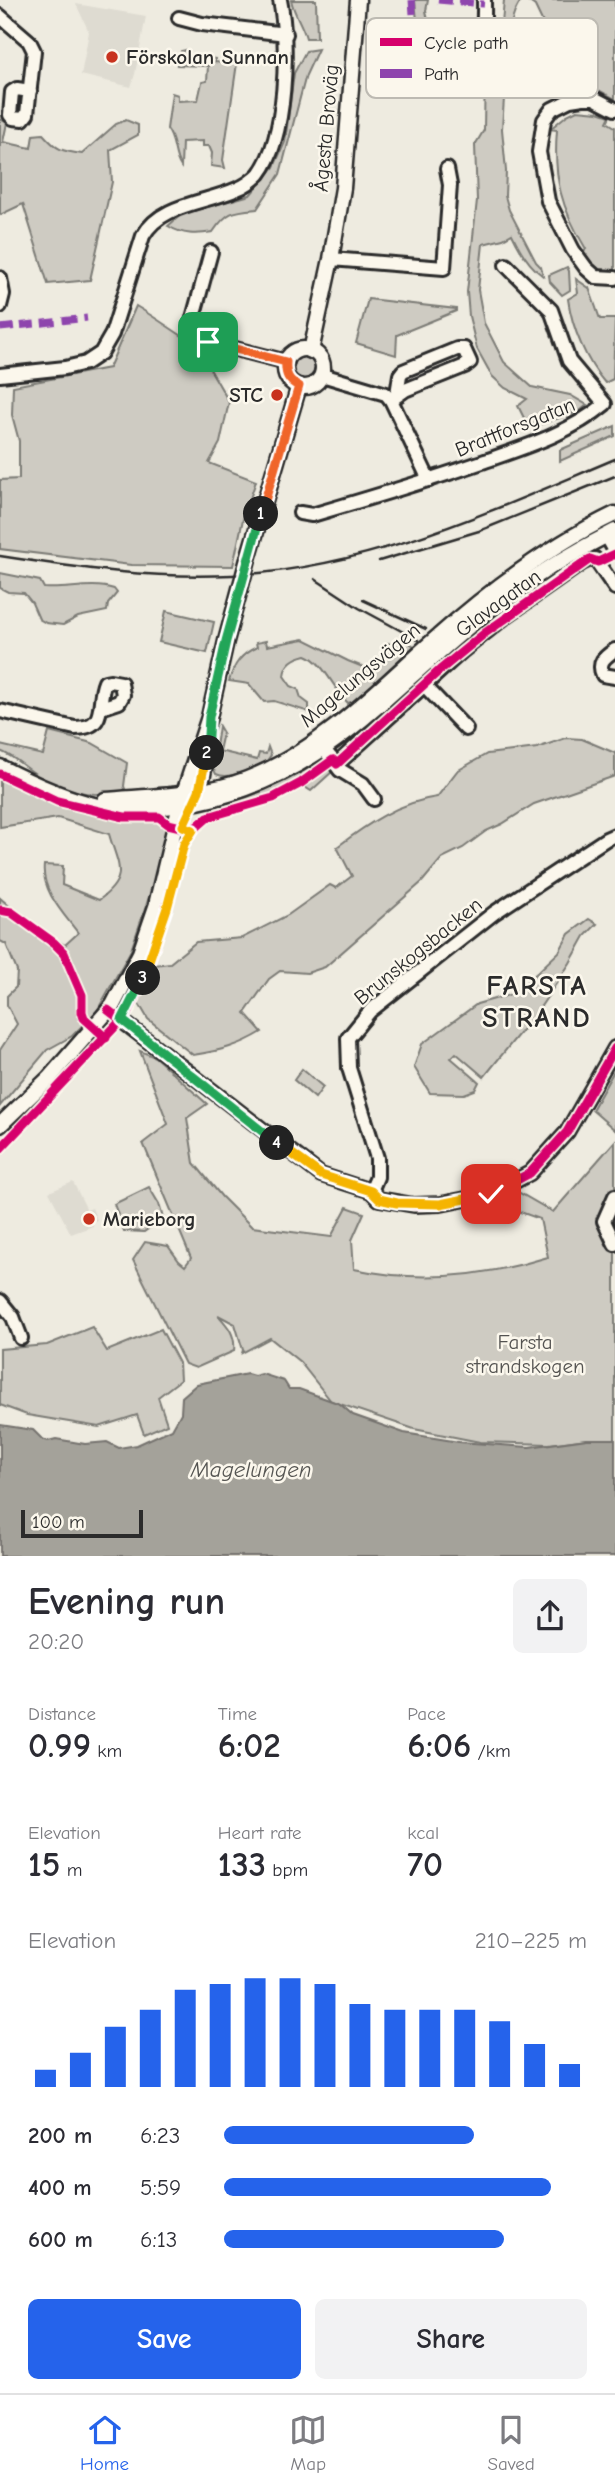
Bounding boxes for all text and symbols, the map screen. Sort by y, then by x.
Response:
legend [366,18,598,98]
text: Cycle path [424,32,509,54]
place label: Förskolan Sunnan [126,45,289,69]
marker: Förskolan Sunnan [104,49,120,65]
street label: Ågesta Broväg [308,63,344,193]
text: Path [424,63,459,85]
pin [178,312,238,372]
icon: arrive [189,323,227,361]
place label: STC [229,383,263,407]
marker: STC [269,387,285,403]
street label: Brattforsgatan [452,392,578,462]
pin: 1 [244,496,278,532]
text: 1 [257,502,264,524]
street label: Glavagatan [451,564,545,642]
street label: Magelungsvägen [295,618,425,732]
pin: 2 [190,736,224,770]
text: 2 [202,741,211,763]
street label: Brunskogsbacken [349,892,487,1010]
pin: 3 [125,960,160,996]
text: 3 [138,966,147,988]
district label: FARSTA STRAND [482,970,592,1034]
pin: 4 [260,1126,294,1160]
text: 4 [272,1131,281,1153]
pin [461,1164,521,1224]
icon: check [472,1175,510,1213]
place label: Marieborg [103,1207,196,1231]
marker: Marieborg [81,1211,97,1227]
park label: Farsta strandskogen [465,1330,585,1378]
water label: Magelungen [189,1456,312,1483]
scale bar [21,1507,144,1539]
text: 100 m [32,1511,85,1533]
button: share [513,1579,587,1653]
text: Evening run [28,1580,225,1624]
text: 20:20 [28,1628,84,1655]
text: Distance [28,1703,96,1725]
text: Time [218,1703,257,1725]
text: Pace [407,1703,446,1725]
text: 0.99 [28,1725,91,1766]
text: 6:02 [218,1725,281,1766]
text: 6:06 [407,1725,471,1766]
text: km [91,1740,122,1762]
text: /km [471,1740,511,1762]
text: Elevation [28,1822,101,1844]
text: Heart rate [218,1822,301,1844]
text: kcal [407,1822,439,1844]
text: 15 [28,1844,60,1885]
text: 133 [218,1844,266,1885]
text: 70 [407,1844,443,1885]
text: m [60,1859,82,1881]
text: bpm [266,1859,308,1881]
text: Elevation [28,1927,116,1954]
text: 210–225 m [475,1927,587,1954]
text: 200 m [28,2122,92,2149]
text: 6:23 [140,2122,180,2149]
text: 400 m [28,2174,92,2201]
text: 5:59 [140,2174,181,2201]
text: 600 m [28,2226,93,2253]
text: 6:13 [140,2226,177,2253]
button: Save [28,2299,301,2379]
button: Share [315,2299,587,2379]
tab: Home [80,2411,129,2475]
tab: Map [289,2411,327,2475]
tab: Saved [487,2411,535,2475]

